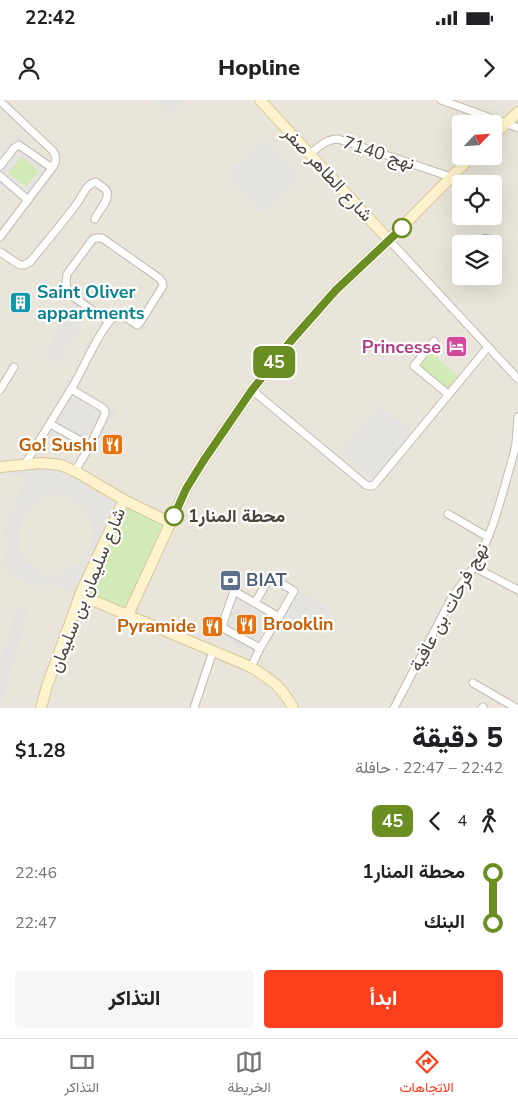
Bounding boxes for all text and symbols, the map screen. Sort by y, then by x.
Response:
text: 22:42 [25,5,75,31]
text: Hopline [218,53,300,83]
icon: person [15,54,43,82]
icon: forward [475,54,503,82]
north arrow [452,115,502,165]
map controls [452,115,502,285]
street label: شارع الطاهر صفر [277,120,378,227]
street label: نهج 7140 [340,130,418,176]
button: locate [452,175,502,225]
unlabelled marker [392,218,412,238]
button: layers [452,235,502,285]
place label: Saint Oliver appartments [37,280,145,325]
building icon: Saint Oliver appartments [9,290,33,314]
place label: Princesse [362,335,441,359]
hotel icon: Princesse [445,335,469,359]
line badge: 45 [252,346,296,378]
text: 45 [263,350,285,374]
place label: Go! Sushi [18,433,97,457]
restaurant icon: Go! Sushi [101,433,125,457]
street label: شارع سليمان بن سليمان [43,504,131,676]
place label: محطة المنار1 [188,504,286,528]
marker: محطة المنار1 [164,506,184,526]
street label: نهج فرحات بن عافية [404,539,494,675]
bank icon: BIAT [218,568,242,592]
place label: BIAT [246,568,287,592]
restaurant icon: Brooklin [235,612,259,636]
place label: Brooklin [263,612,334,636]
place label: Pyramide [117,614,196,638]
restaurant icon: Pyramide [200,614,224,638]
text: 5 دقيقة [412,719,503,757]
text: $1.28 [15,738,65,764]
text: 22:42 – 22:47 · حافلة [355,757,503,779]
icon: back [421,807,449,835]
icon: walk [475,807,503,835]
text: 45 [382,809,403,833]
text: 4 [457,810,467,832]
text: محطة المنار1 [362,859,465,885]
text: 22:46 [15,862,57,884]
text: البنك [424,909,465,935]
text: 22:47 [15,912,57,934]
button: التذاكر [15,970,254,1028]
button: ابدأ [264,970,503,1028]
tab: التذاكر [64,1048,99,1100]
tab: الخريطة [228,1048,271,1100]
tab: الاتجاهات [399,1048,454,1100]

